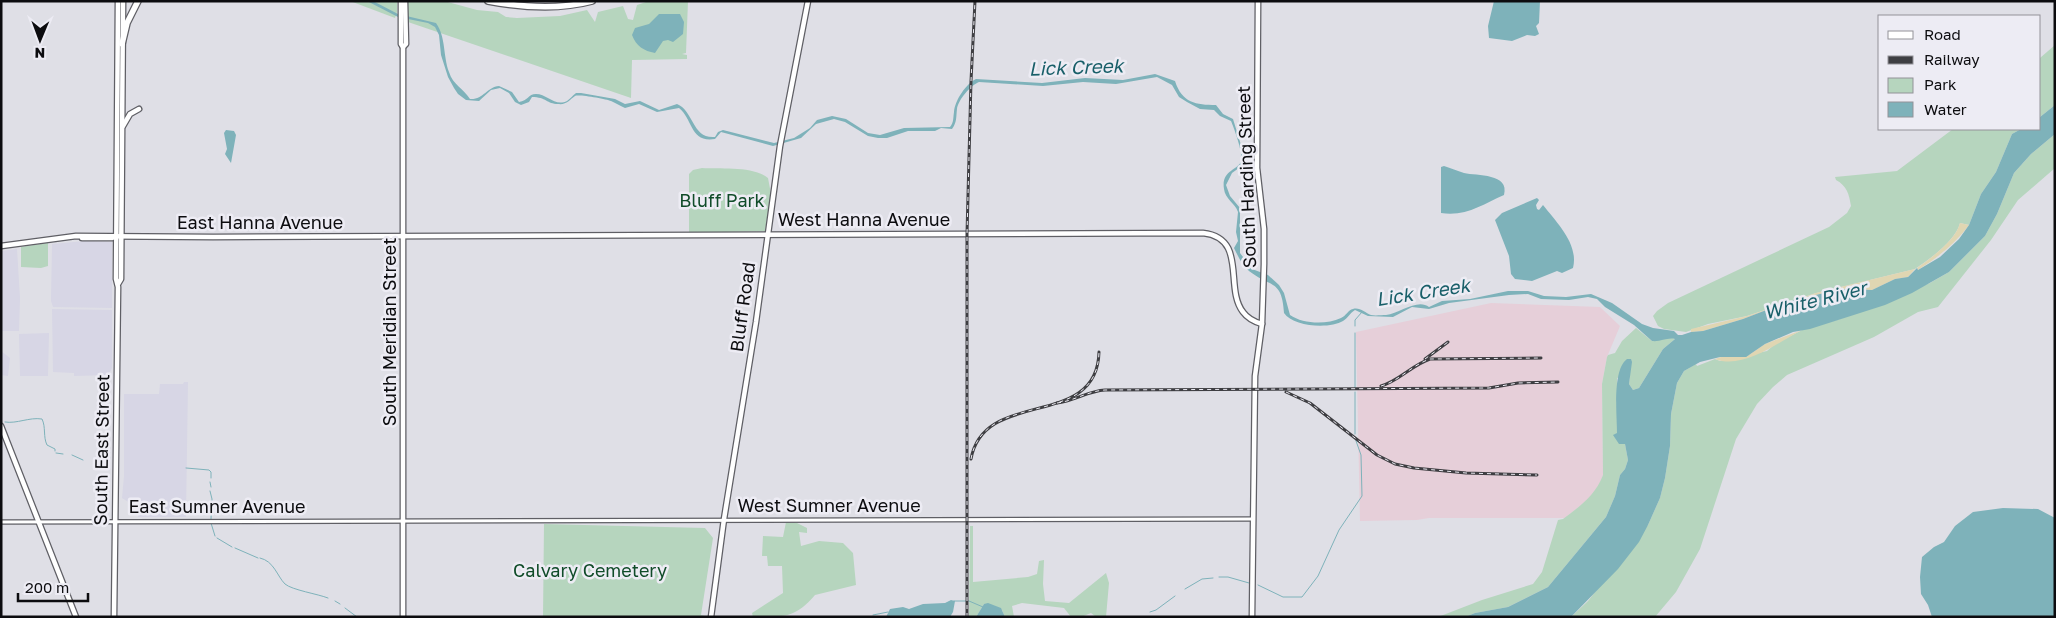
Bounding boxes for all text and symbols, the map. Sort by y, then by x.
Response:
north arrow [15,15,65,65]
legend [1878,15,2041,130]
text: Road [1924,25,1961,43]
text: N [34,45,45,62]
text: Railway [1924,50,1980,68]
water label: Lick Creek [1028,53,1126,80]
text: Park [1924,75,1957,93]
street label: South Harding Street [1232,85,1260,269]
text: Water [1924,100,1967,118]
park label: Bluff Park [679,189,765,211]
street label: West Hanna Avenue [778,208,950,230]
street label: East Hanna Avenue [177,211,343,233]
street label: South Meridian Street [378,238,400,426]
street label: Bluff Road [725,260,759,353]
water label: Lick Creek [1374,272,1474,310]
water label: White River [1761,275,1871,323]
street label: South East Street [89,374,113,526]
street label: West Sumner Avenue [737,494,921,516]
street label: East Sumner Avenue [128,495,306,517]
park label: Calvary Cemetery [513,559,667,581]
scale bar [18,570,88,602]
text: 200 m [25,578,69,596]

